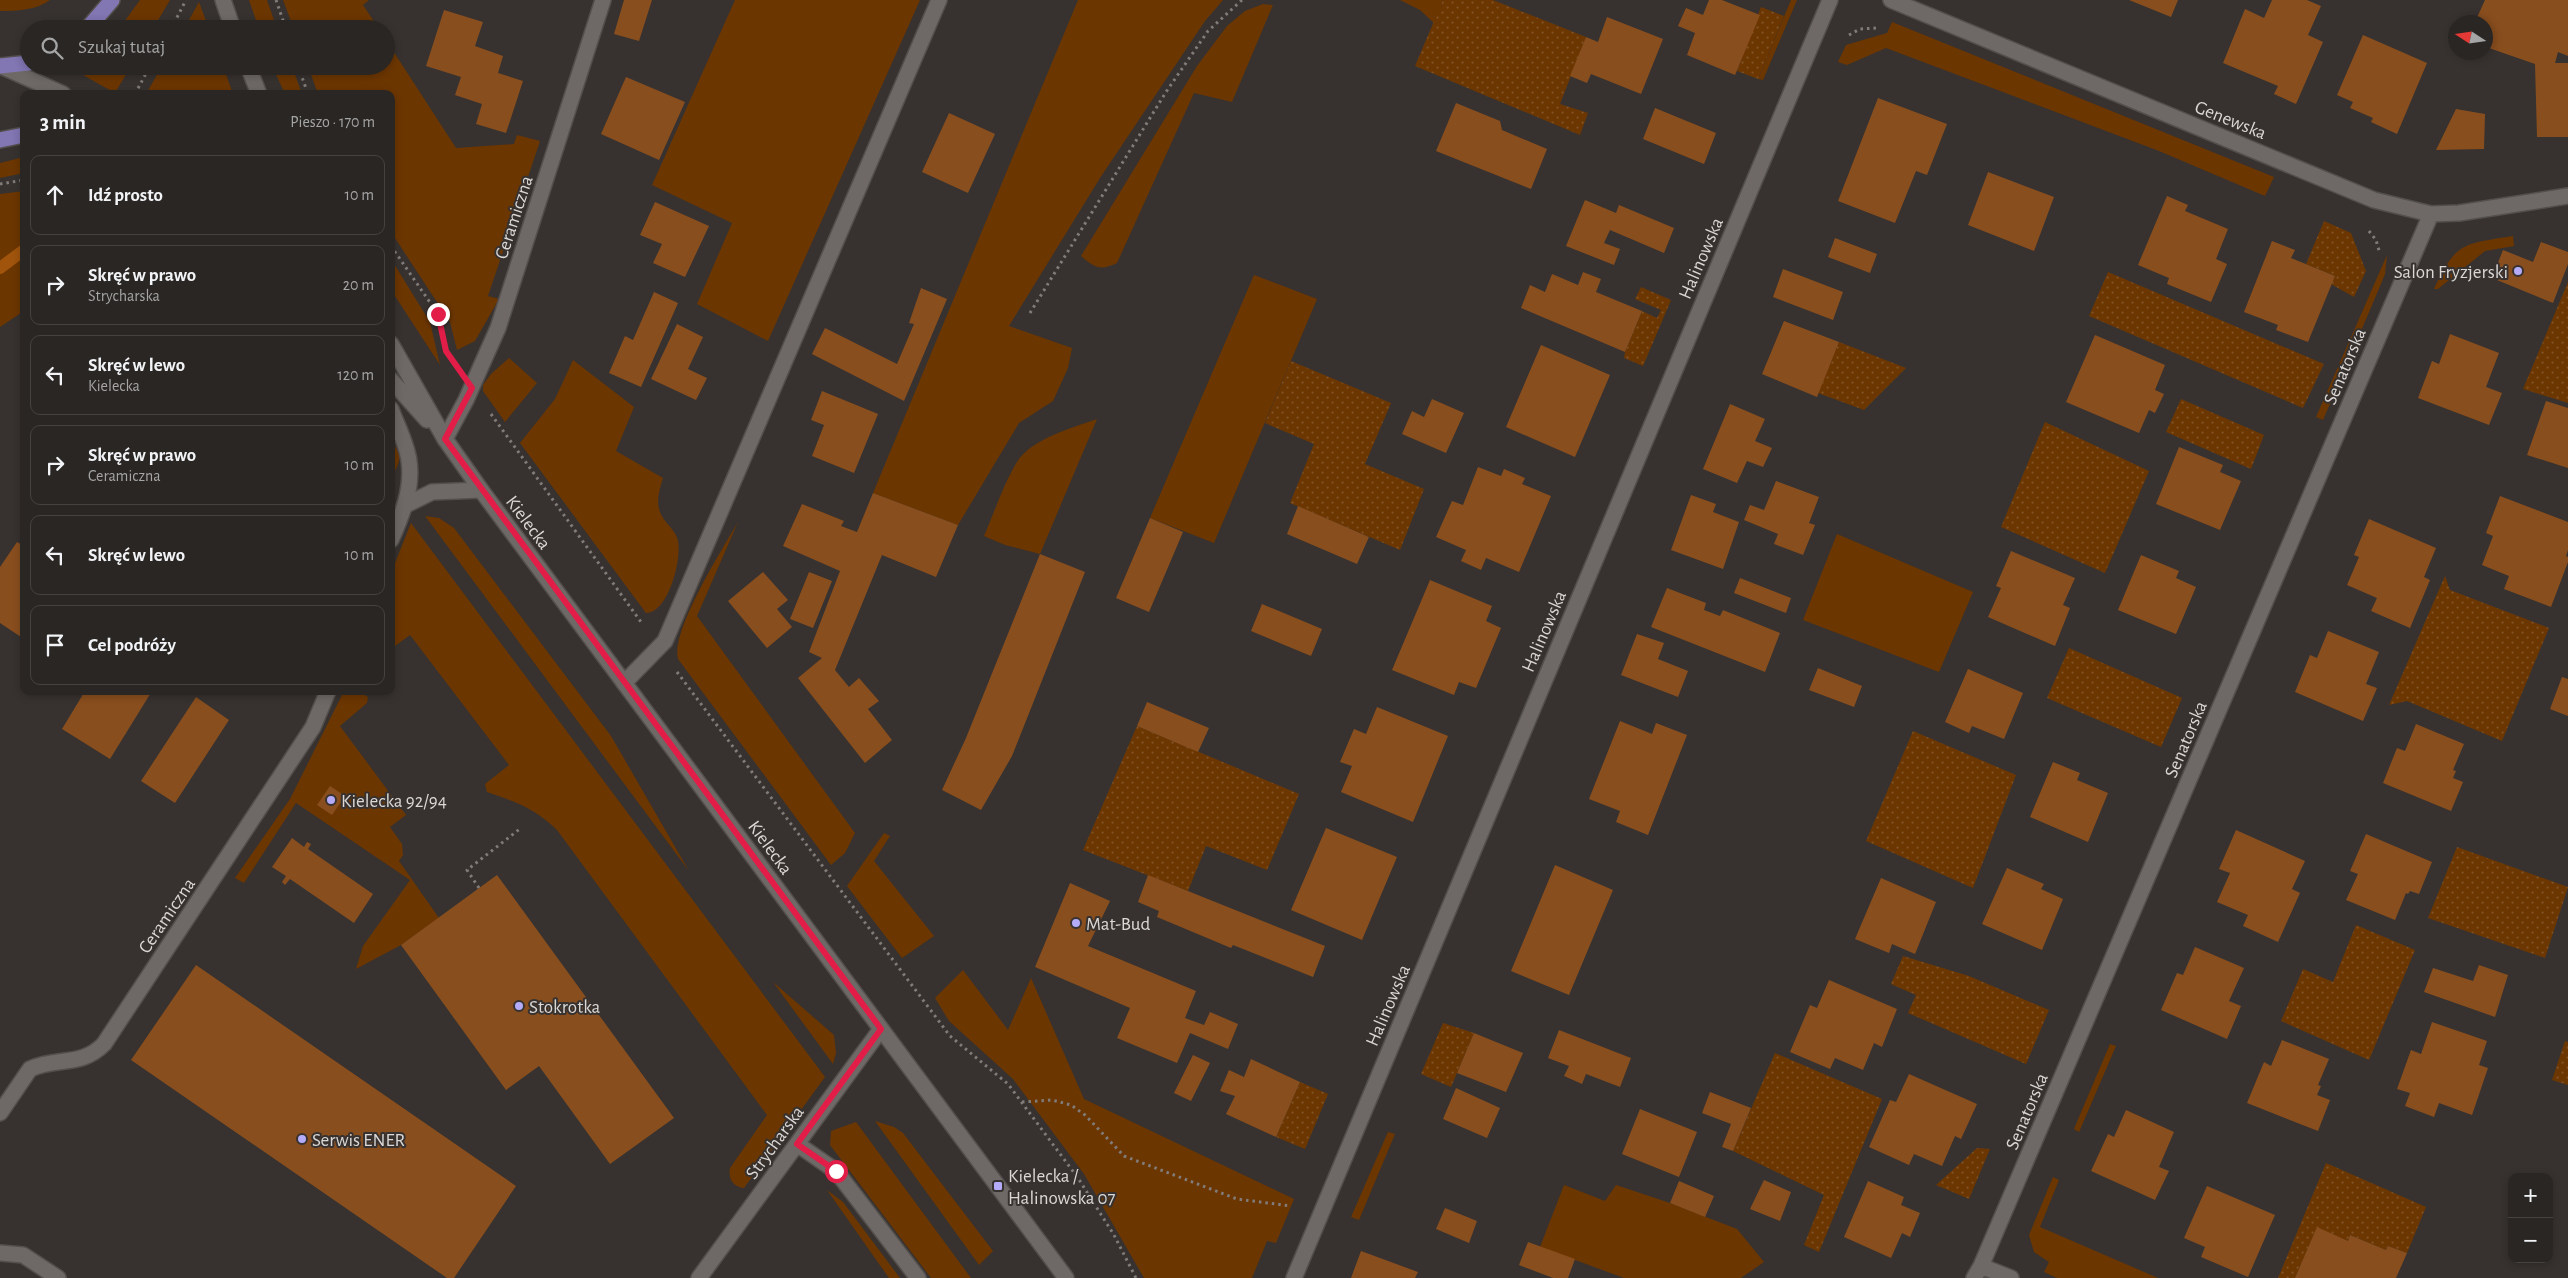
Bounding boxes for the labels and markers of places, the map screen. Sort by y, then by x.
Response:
place label: Salon Fryzjerski [2394,263,2508,282]
marker: Salon Fryzjerski [2512,265,2524,277]
place label: Kielecka 92/94 [341,792,447,811]
marker: Kielecka 92/94 [325,794,337,806]
place label: Mat-Bud [1086,915,1151,934]
marker: Mat-Bud [1070,917,1082,929]
place label: Stokrotka [529,998,601,1017]
marker: Stokrotka [513,1000,525,1012]
place label: Serwis ENER [312,1131,405,1150]
marker: Serwis ENER [296,1133,308,1145]
place label: Kielecka / Halinowska 07 [1008,1167,1116,1208]
marker: Kielecka / Halinowska 07 [992,1180,1004,1192]

